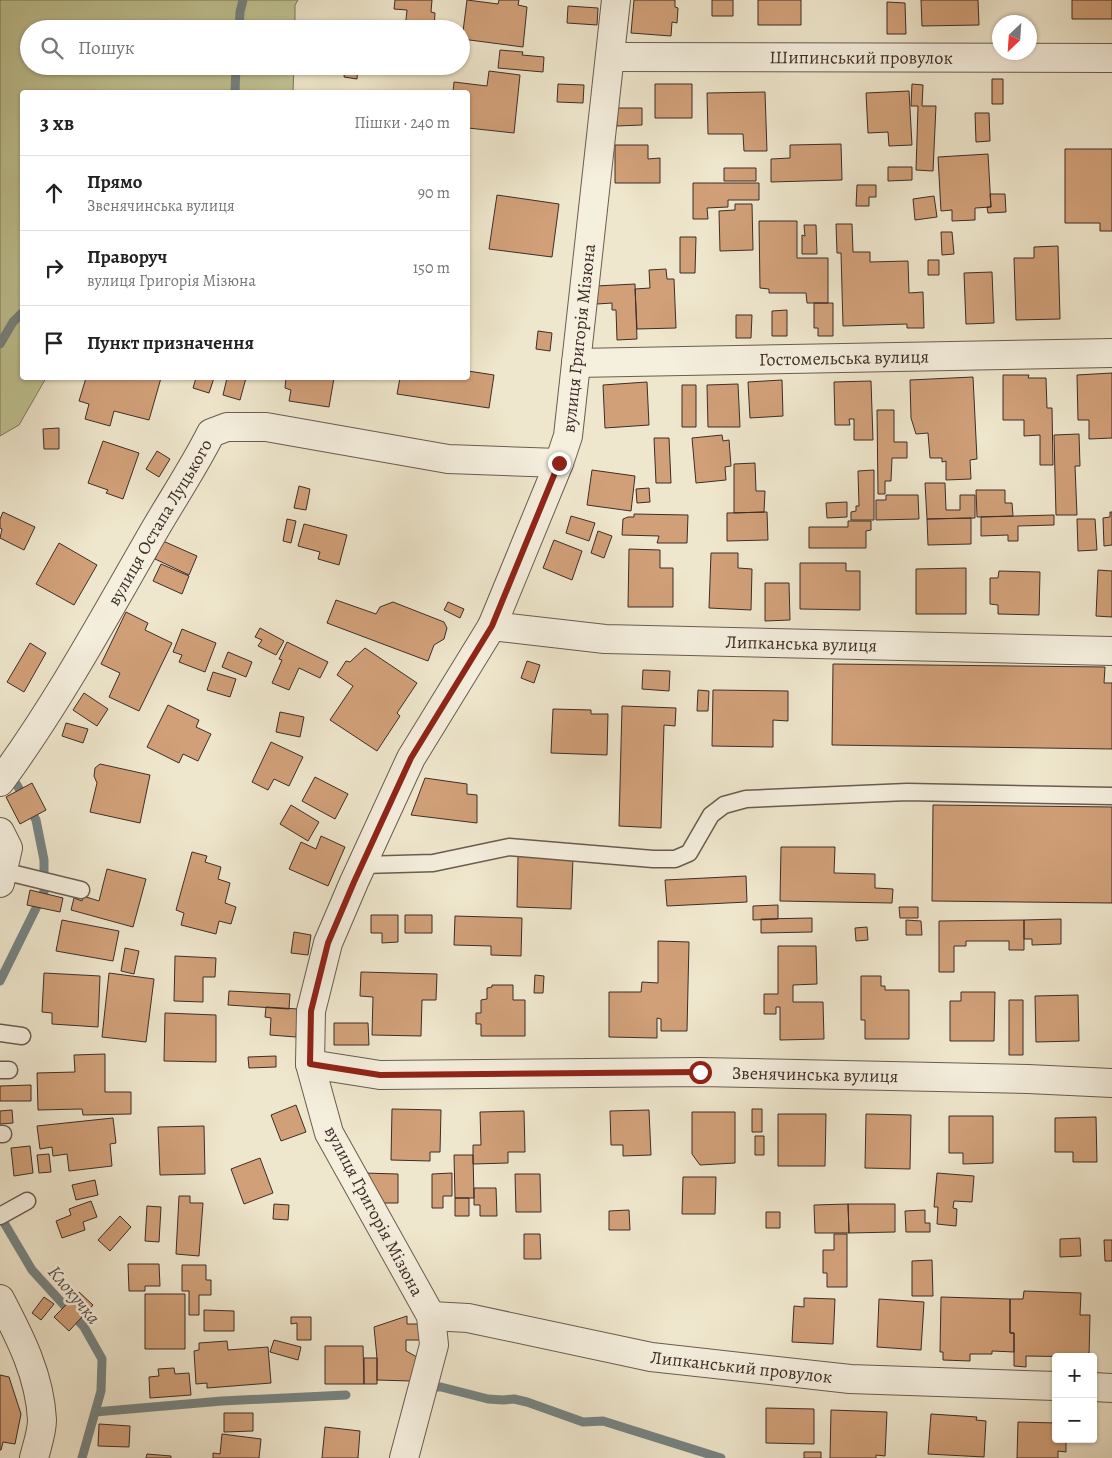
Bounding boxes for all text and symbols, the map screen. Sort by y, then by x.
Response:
north arrow [992,15,1037,60]
search box [20,20,470,75]
icon: search [38,34,66,62]
text: Пошук [78,35,135,61]
street label: Шипинський провулок [769,45,953,70]
text: 3 хв [40,109,74,137]
text: Пішки · 240 m [354,112,450,134]
text: Прямо [87,169,142,195]
icon: ahead [40,179,68,207]
text: 90 m [418,182,450,204]
text: Звенячинська вулиця [87,195,235,217]
street label: вулиця Григорія Мізюна [556,242,601,434]
text: Праворуч [87,244,167,270]
icon: right [40,254,68,282]
text: 150 m [413,257,450,279]
text: вулиця Григорія Мізюна [87,270,256,292]
icon: arrive [40,329,68,357]
text: Пункт призначення [87,330,254,356]
street label: Гостомельська вулиця [759,344,929,372]
street label: вулиця Остапа Луцького [102,435,218,610]
route end [548,452,571,475]
street label: Липканська вулиця [725,630,877,657]
route start [689,1061,712,1084]
street label: Звенячинська вулиця [732,1061,899,1088]
street label: вулиця Григорія Мізюна [319,1122,429,1301]
water label: Клокучка [42,1260,106,1330]
street label: Липканський провулок [649,1345,833,1389]
map controls [1052,1353,1097,1443]
button: + [1052,1353,1097,1398]
button: − [1052,1398,1097,1443]

